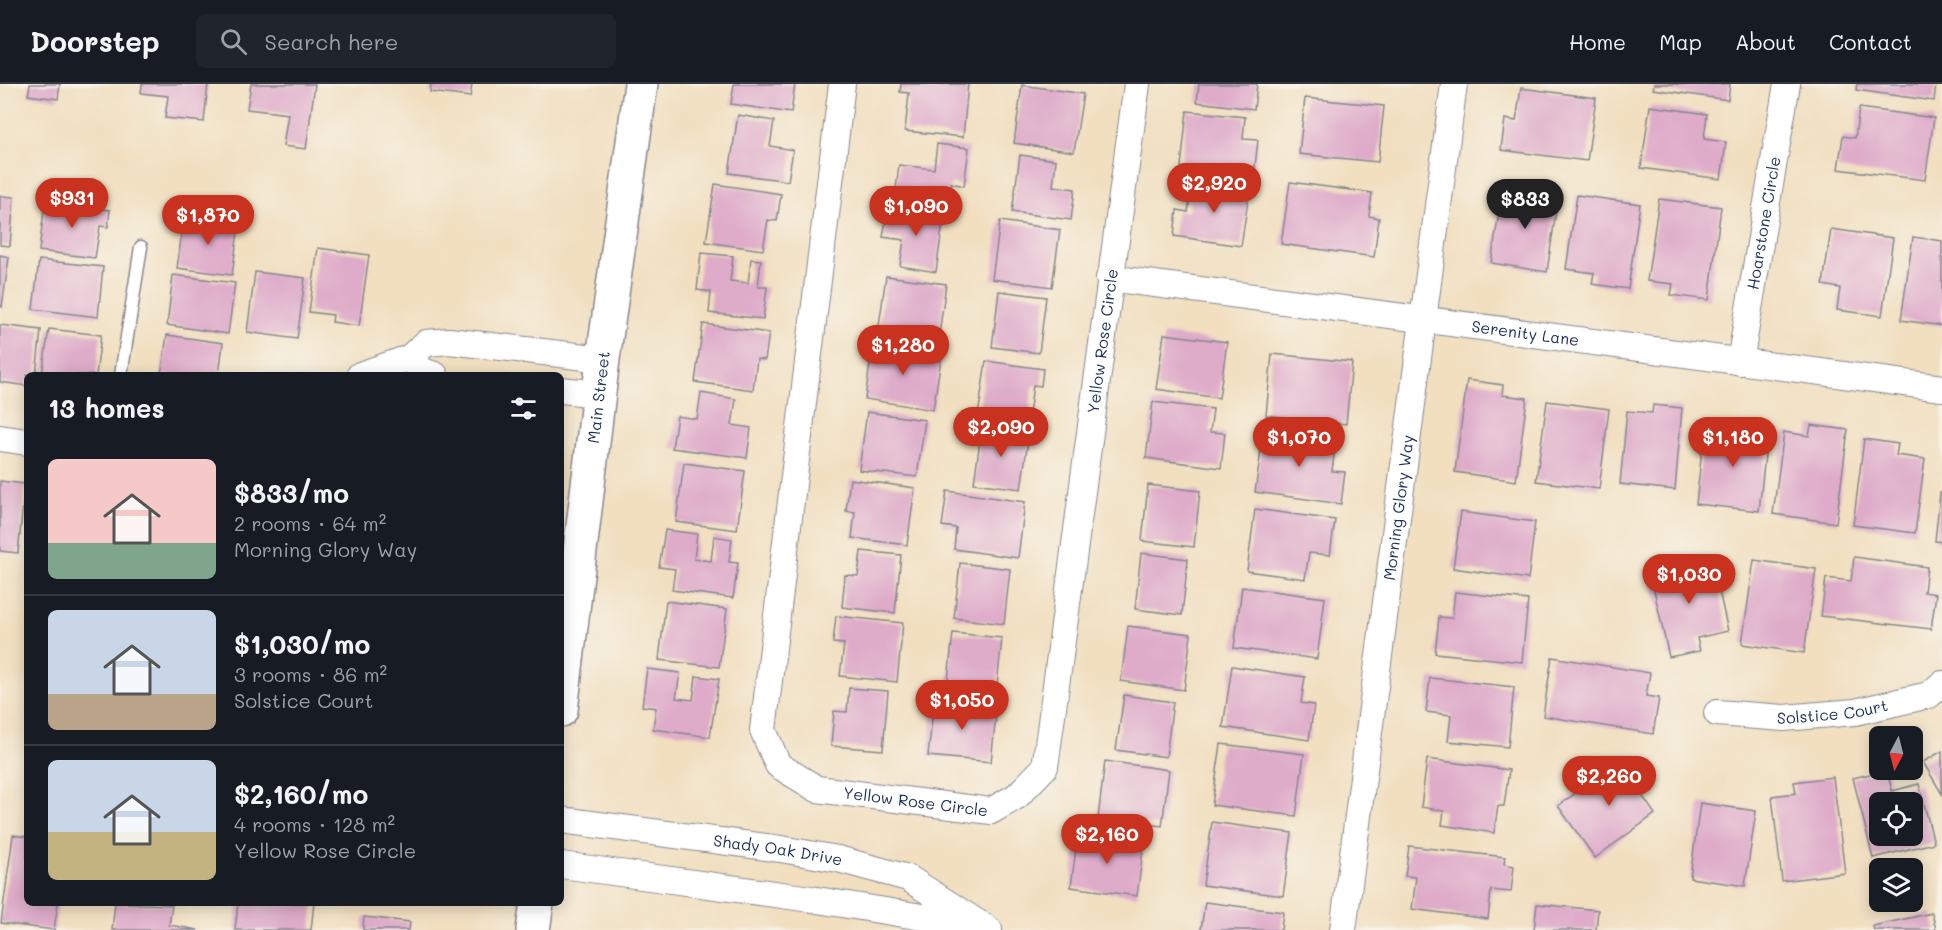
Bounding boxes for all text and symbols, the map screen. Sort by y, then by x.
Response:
search box [196,14,616,68]
text: Doorstep [30,23,160,59]
icon: search [217,25,250,58]
text: Search here [265,27,398,56]
text: Home [1569,28,1626,55]
text: Map [1659,28,1702,55]
text: About [1735,28,1796,55]
text: Contact [1829,28,1912,55]
street label: Hoarstone Circle [1741,155,1785,291]
pin: $2,920 [1165,163,1263,214]
text: $2,920 [1181,169,1247,195]
pin: $931 [36,178,108,229]
pin: $833 [1489,179,1561,230]
text: $931 [49,184,95,210]
text: $833 [1501,185,1549,211]
pin: $1,090 [867,186,965,237]
text: $1,090 [883,192,949,218]
pin: $1,870 [159,195,257,246]
text: $1,870 [176,201,240,227]
street label: Yellow Rose Circle [1082,268,1122,415]
street label: Serenity Lane [1470,315,1581,350]
pin: $1,280 [854,325,952,376]
text: $1,280 [871,331,935,357]
street label: Main Street [582,350,614,444]
text: 13 homes [48,391,165,425]
icon: filters [507,392,540,425]
pin: $2,090 [952,407,1050,458]
text: $2,090 [967,413,1035,439]
pin: $1,070 [1250,417,1348,468]
pin: $1,180 [1684,417,1782,468]
text: $1,070 [1267,423,1331,449]
text: $1,180 [1702,423,1764,449]
street label: Morning Glory Way [1378,433,1418,582]
text: $833/mo [234,476,349,510]
icon: home [96,483,168,555]
text: 2 rooms · 64 m² [234,510,386,536]
text: Morning Glory Way [234,536,417,562]
pin: $1,030 [1640,554,1738,605]
text: $1,030 [1656,560,1722,586]
text: $1,030/mo [234,627,370,661]
icon: home [96,634,168,706]
text: 3 rooms · 86 m² [234,661,387,687]
pin: $1,050 [913,680,1011,731]
text: $1,050 [930,686,994,712]
text: Solstice Court [234,687,373,713]
street label: Solstice Court [1776,694,1890,728]
north arrow [1869,726,1923,780]
map controls [1869,726,1923,912]
pin: $2,260 [1560,756,1658,807]
text: $2,260 [1576,762,1642,788]
text: $2,160/mo [234,777,368,811]
street label: Yellow Rose Circle [842,781,989,821]
icon: home [96,784,168,856]
button: locate [1869,792,1923,846]
text: 4 rooms · 128 m² [234,811,395,837]
pin: $2,160 [1058,814,1156,865]
text: $2,160 [1075,820,1139,846]
street label: Shady Oak Drive [712,829,844,870]
text: Yellow Rose Circle [234,837,416,863]
button: layers [1869,858,1923,912]

